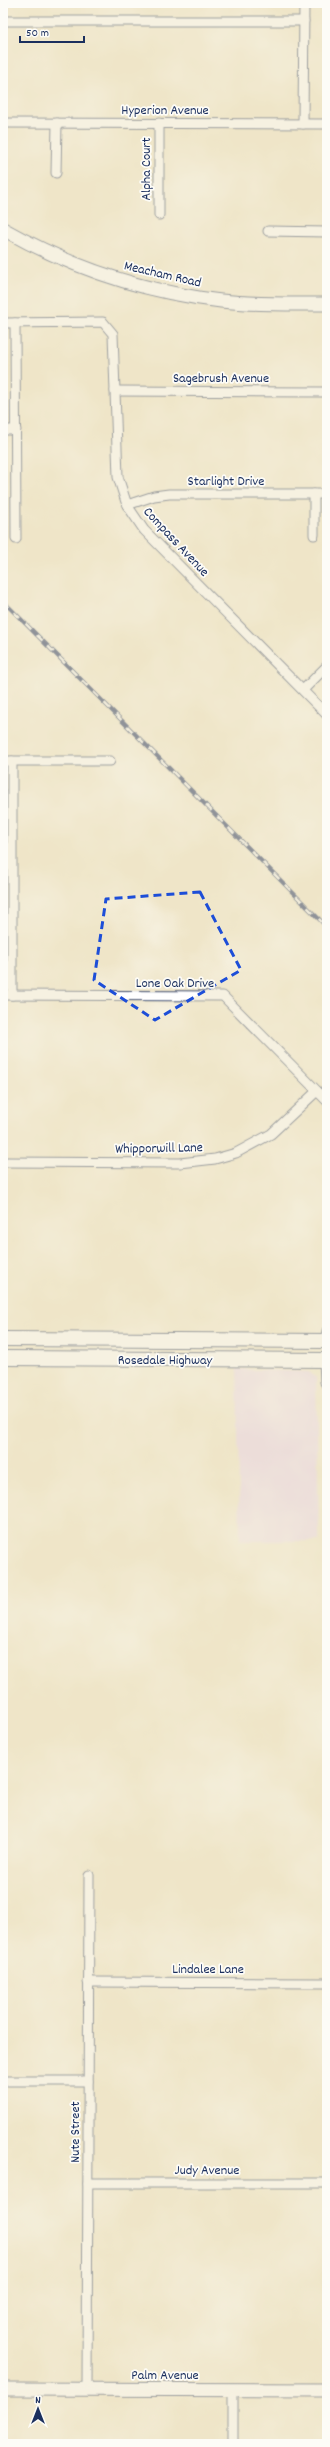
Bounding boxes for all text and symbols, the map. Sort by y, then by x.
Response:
scale bar [20,18,84,44]
text: 50 m [26,25,49,42]
street label: Hyperion Avenue [121,101,209,121]
street label: Alpha Court [137,137,157,201]
street label: Meacham Road [122,256,203,294]
street label: Sagebrush Avenue [173,369,269,389]
street label: Starlight Drive [188,472,264,492]
street label: Compass Avenue [138,503,213,582]
street label: Lone Oak Drive [136,974,214,994]
street label: Whipporwill Lane [115,1138,203,1160]
street label: Rosedale Highway [118,1351,213,1371]
street label: Lindalee Lane [172,1960,244,1980]
street label: Nute Street [66,2101,86,2163]
street label: Judy Avenue [175,2161,239,2181]
street label: Palm Avenue [131,2366,199,2386]
north arrow [18,2389,58,2429]
text: N [35,2393,41,2409]

